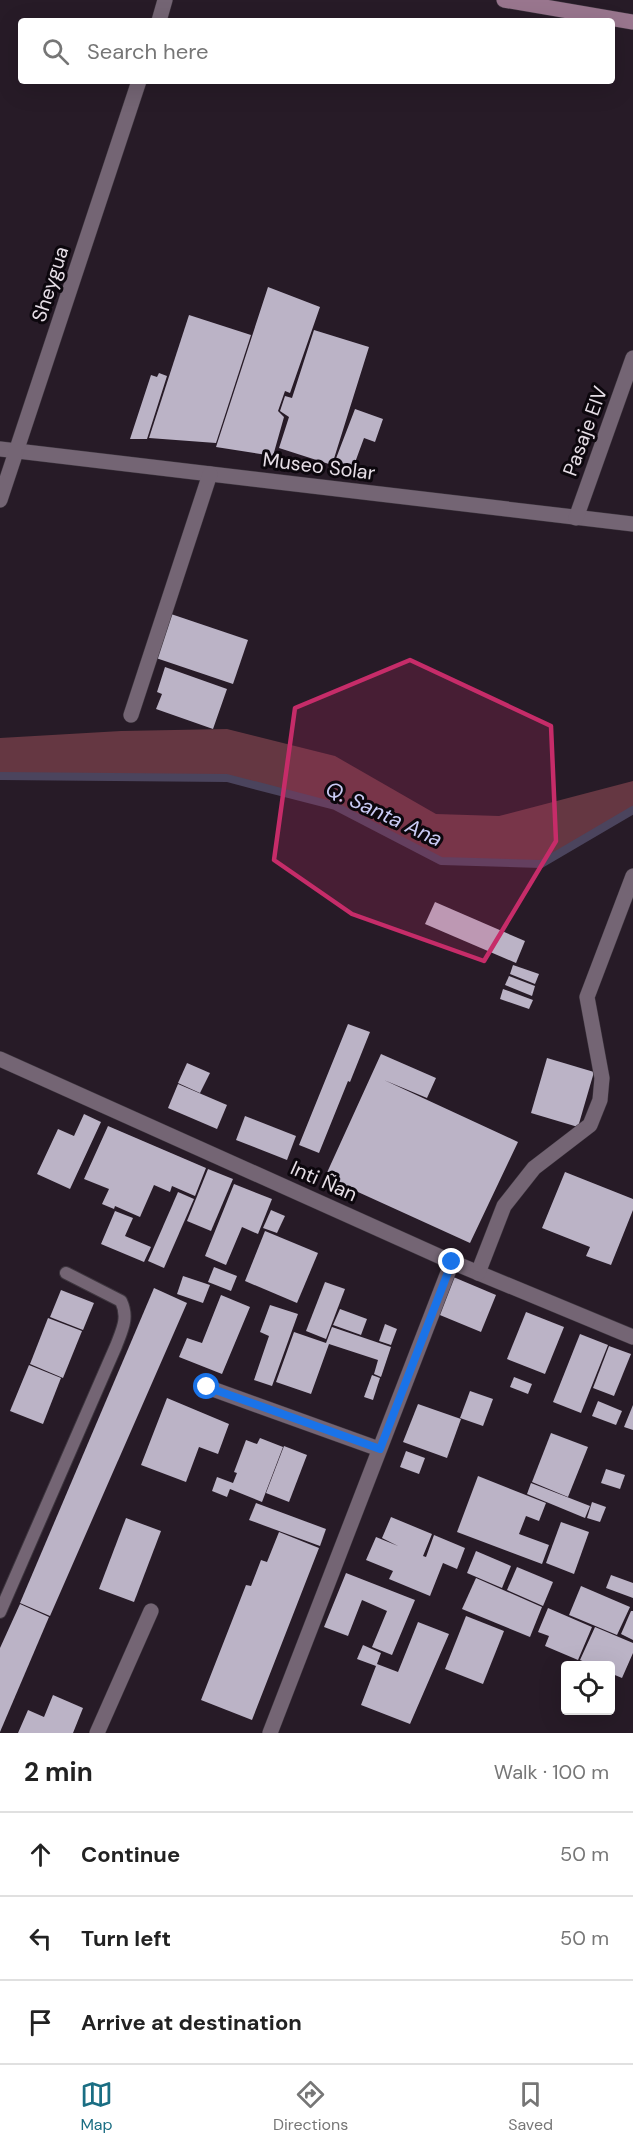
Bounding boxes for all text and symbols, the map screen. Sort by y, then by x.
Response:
search box [18,18,615,84]
icon: search [39,35,72,68]
text: Search here [87,37,208,66]
street label: Sheygua [26,243,74,325]
street label: Pasaje EIV [557,382,613,480]
street label: Museo Solar [261,446,377,486]
water label: Q. Santa Ana [321,775,447,853]
street label: Inti Ñan [287,1155,361,1207]
route end [438,1248,464,1274]
route start [193,1373,219,1399]
map controls [561,1661,615,1715]
button: locate [561,1661,615,1715]
text: 2 min [24,1755,93,1789]
text: Walk · 100 m [494,1759,609,1785]
icon: ahead [24,1838,57,1871]
text: Continue [81,1840,180,1869]
text: 50 m [560,1841,609,1867]
icon: left [24,1922,57,1955]
text: Turn left [81,1924,171,1953]
text: 50 m [560,1925,609,1951]
icon: arrive [24,2006,57,2039]
text: Arrive at destination [81,2008,302,2037]
tab: Map [80,2078,113,2135]
tab: Directions [273,2078,348,2135]
tab: Saved [508,2078,553,2135]

